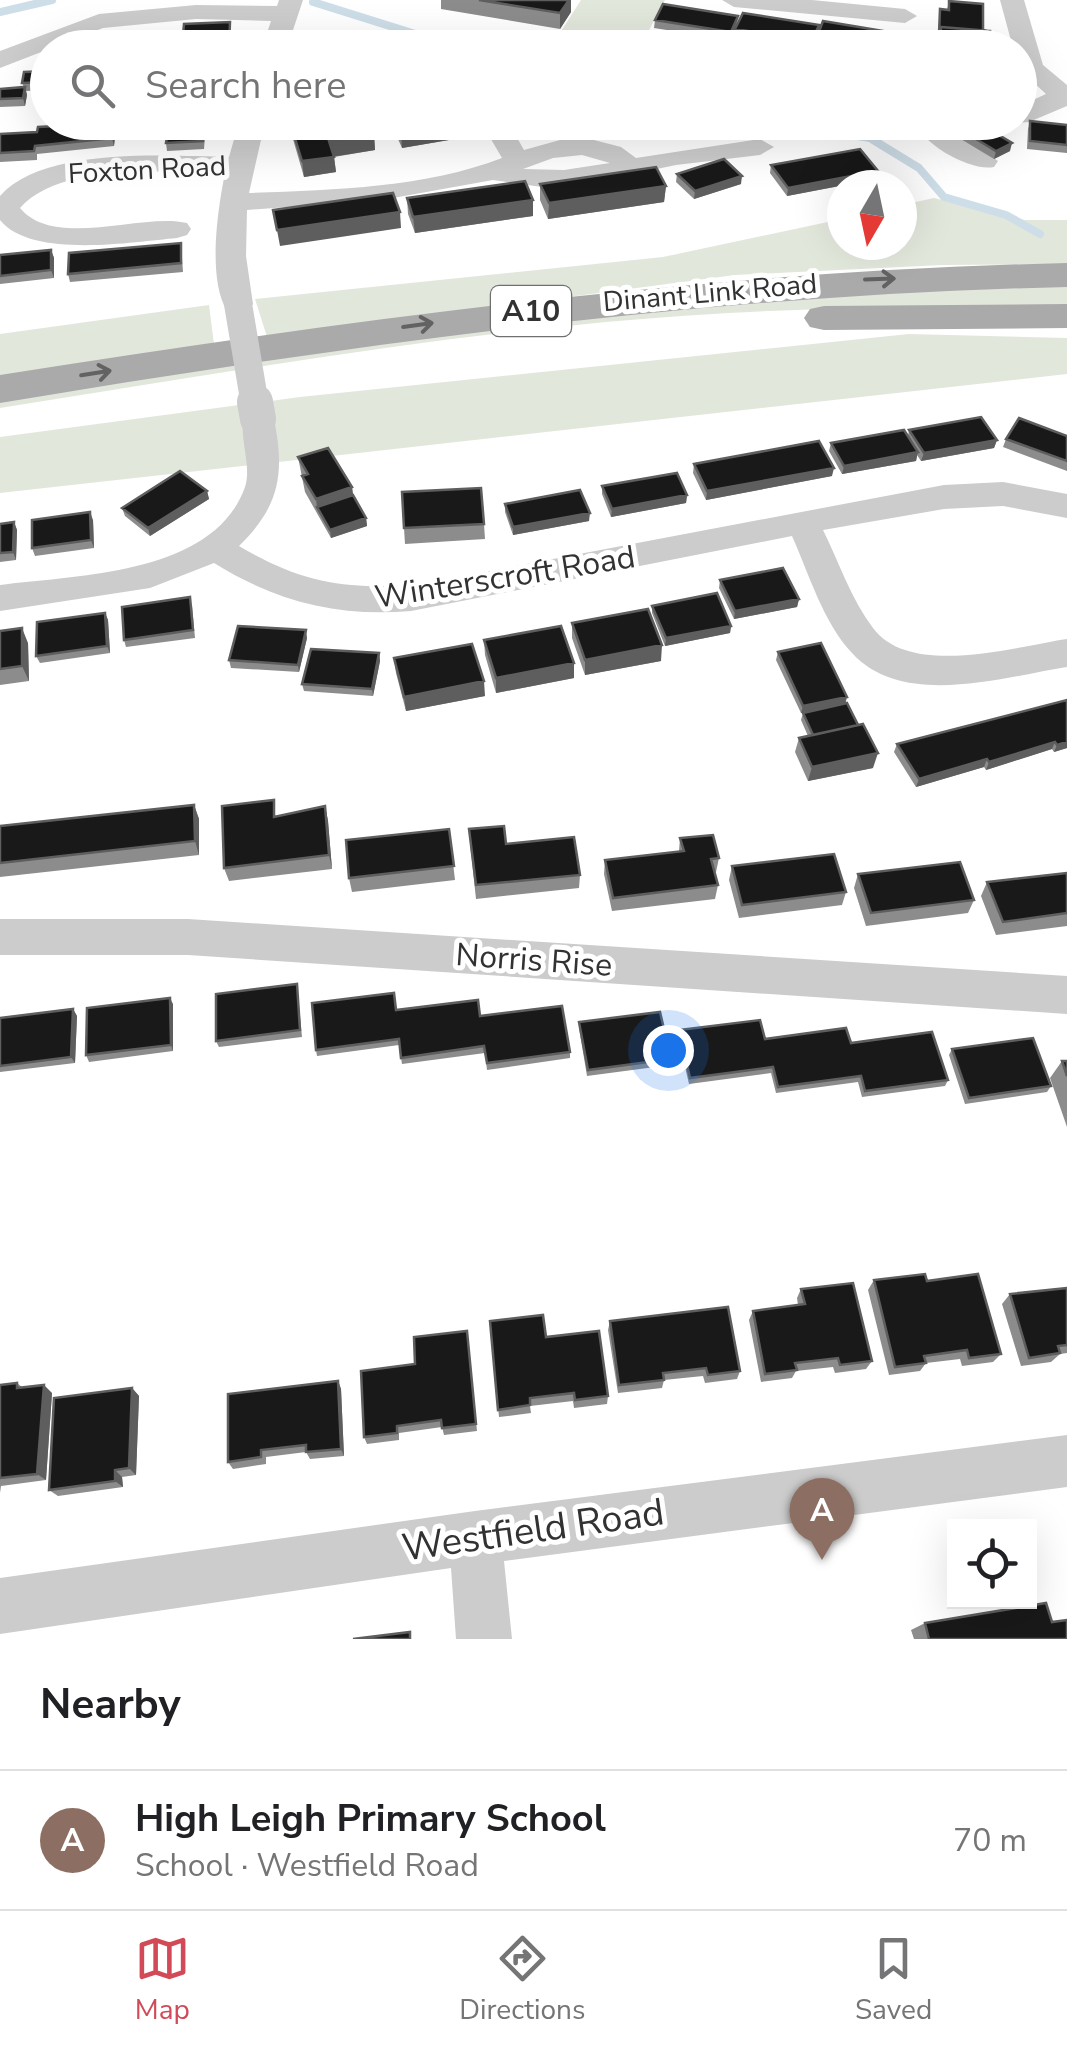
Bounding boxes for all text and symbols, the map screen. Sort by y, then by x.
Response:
search box [30,30,1037,140]
icon: search [65,58,120,113]
text: Search here [145,60,346,111]
street label: Foxton Road [67,147,227,193]
north arrow [827,170,917,260]
street label: Dinant Link Road [601,265,819,321]
one-way arrow [864,270,896,289]
road number: A10 [491,286,571,336]
one-way arrow [401,316,433,334]
one-way arrow [80,364,112,382]
street label: Winterscroft Road [372,535,638,619]
street label: Norris Rise [454,933,614,987]
your location [643,1025,694,1076]
pin: A [790,1478,854,1560]
street label: Westfield Road [399,1486,667,1574]
map controls [947,1519,1037,1609]
button: locate [947,1519,1037,1609]
text: Nearby [40,1676,181,1733]
text: High Leigh Primary School [135,1793,606,1844]
text: A [61,1819,84,1862]
text: 70 m [953,1819,1027,1862]
text: School · Westfield Road [135,1844,479,1887]
tab: Map [135,1931,190,2029]
tab: Directions [459,1931,585,2029]
tab: Saved [855,1931,932,2029]

